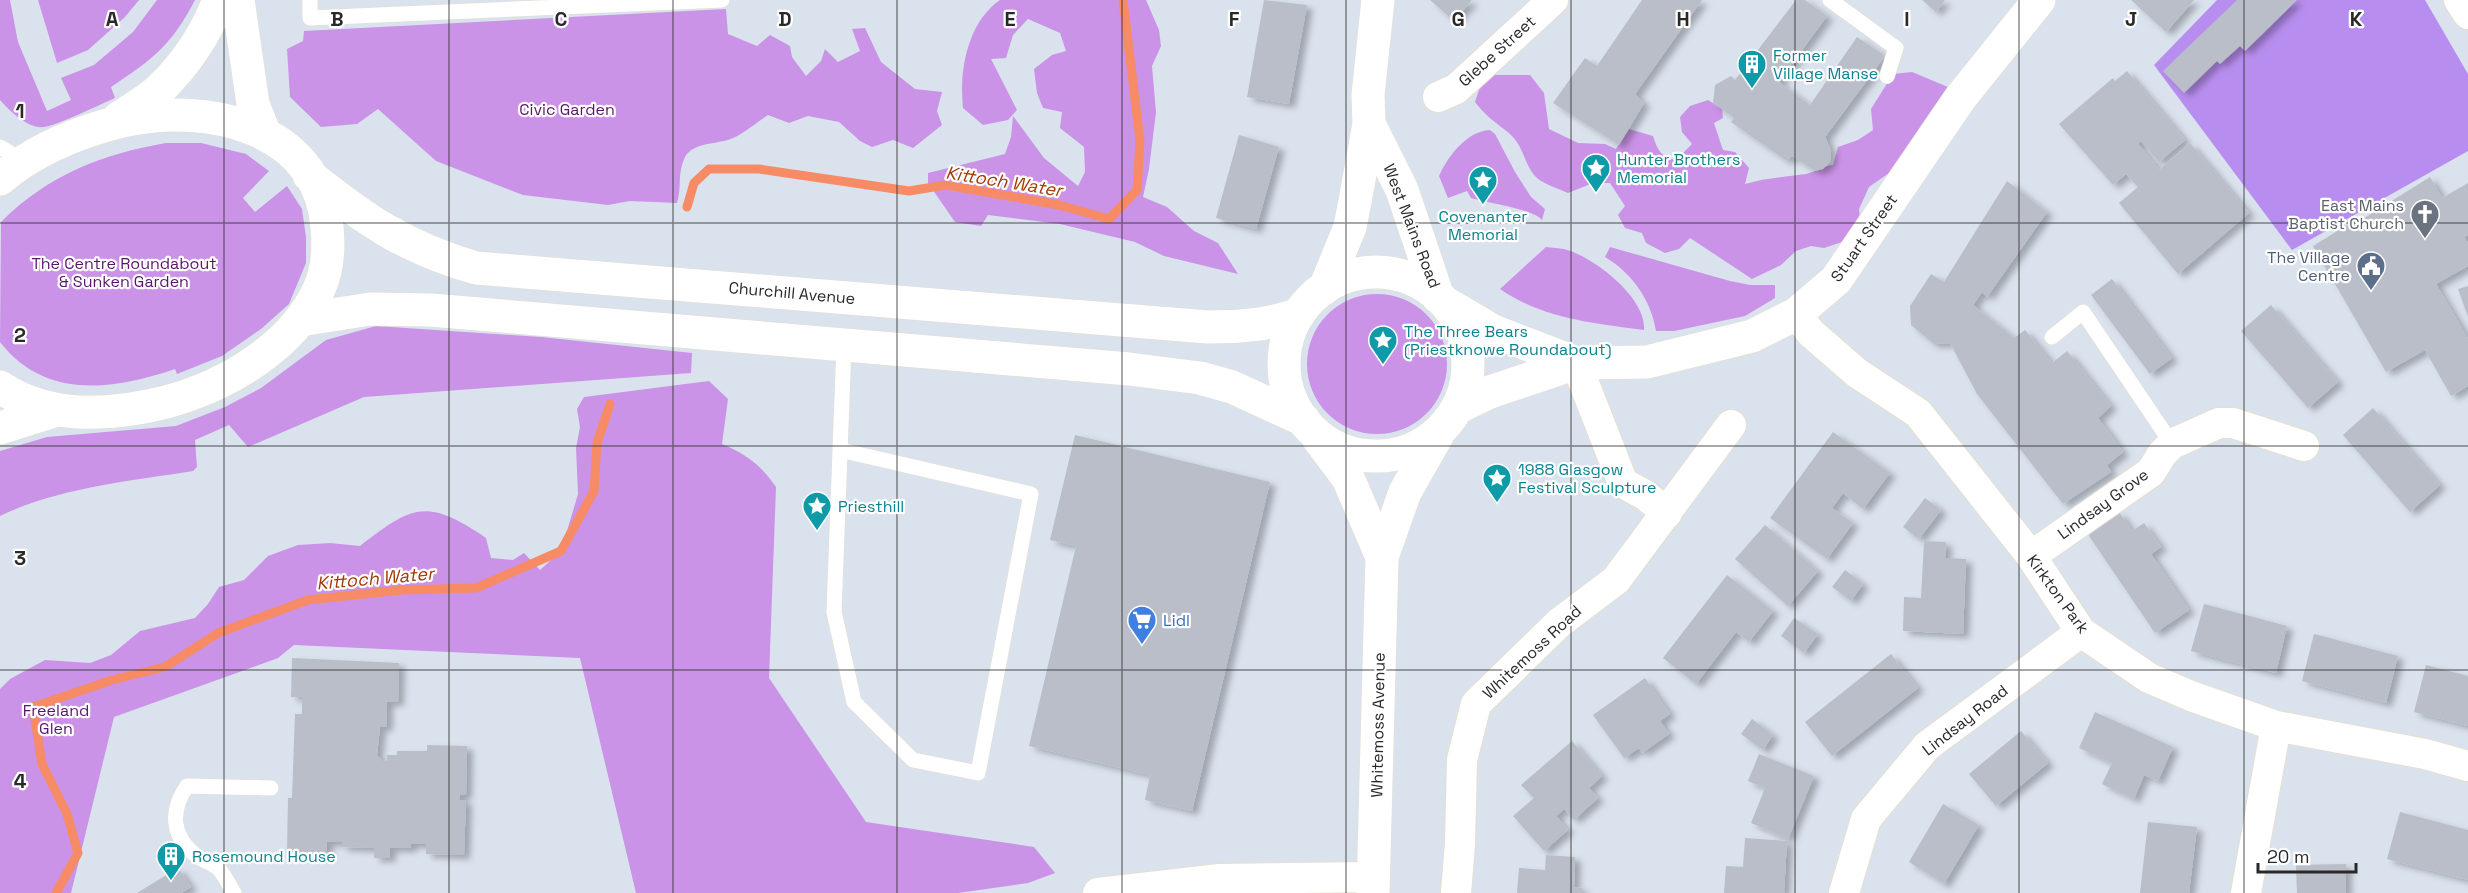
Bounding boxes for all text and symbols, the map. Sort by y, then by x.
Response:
text: A [106,6,119,32]
text: B [330,6,344,32]
text: C [555,6,568,32]
text: D [778,6,792,32]
text: E [1004,6,1016,32]
text: F [1229,6,1240,32]
text: H [1676,6,1690,32]
text: I [1904,6,1910,32]
text: J [2125,6,2137,32]
text: K [2350,6,2363,32]
street label: Glebe Street [1455,11,1539,91]
place label: Former Village Manse [1773,45,1878,84]
building icon: Former Village Manse [1736,48,1768,90]
text: 1 [15,98,25,124]
park label: Civic Garden [519,99,615,120]
place label: Hunter Brothers Memorial [1617,149,1740,188]
place icon: Hunter Brothers Memorial [1580,152,1612,194]
water label: Kittoch Water [944,160,1066,202]
street label: West Mains Road [1379,161,1445,291]
place icon: Covenanter Memorial [1467,164,1499,206]
street label: Stuart Street [1826,190,1902,286]
place label: East Mains Baptist Church [2288,195,2404,234]
church icon: East Mains Baptist Church [2409,198,2441,240]
place label: Covenanter Memorial [1439,206,1527,245]
place label: The Village Centre [2267,247,2350,286]
public building icon: The Village Centre [2355,250,2387,292]
park label: The Centre Roundabout & Sunken Garden [31,253,217,292]
street label: Churchill Avenue [728,277,856,309]
place label: The Three Bears (Priestknowe Roundabout) [1404,321,1612,360]
text: 2 [14,322,26,348]
place icon: The Three Bears (Priestknowe Roundabout) [1367,324,1399,366]
place label: 1988 Glasgow Festival Sculpture [1518,459,1657,498]
place icon: 1988 Glasgow Festival Sculpture [1481,462,1513,504]
street label: Lindsay Grove [2053,464,2153,544]
place icon: Priesthill [801,490,833,532]
place label: Priesthill [838,496,904,517]
text: 3 [14,545,26,571]
street label: Kirkton Park [2022,550,2094,638]
water label: Kittoch Water [315,561,437,595]
street label: Whitemoss Road [1478,601,1586,703]
supermarket icon: Lidl [1126,604,1158,646]
place label: Lidl [1163,610,1190,631]
street label: Whitemoss Avenue [1366,652,1390,798]
street label: Lindsay Road [1918,680,2012,760]
park label: Freeland Glen [23,700,89,739]
text: 4 [14,768,27,794]
scale bar [2258,836,2356,874]
building icon: Rosemound House [155,840,187,882]
text: 20 m [2267,845,2310,868]
place label: Rosemound House [192,846,336,867]

